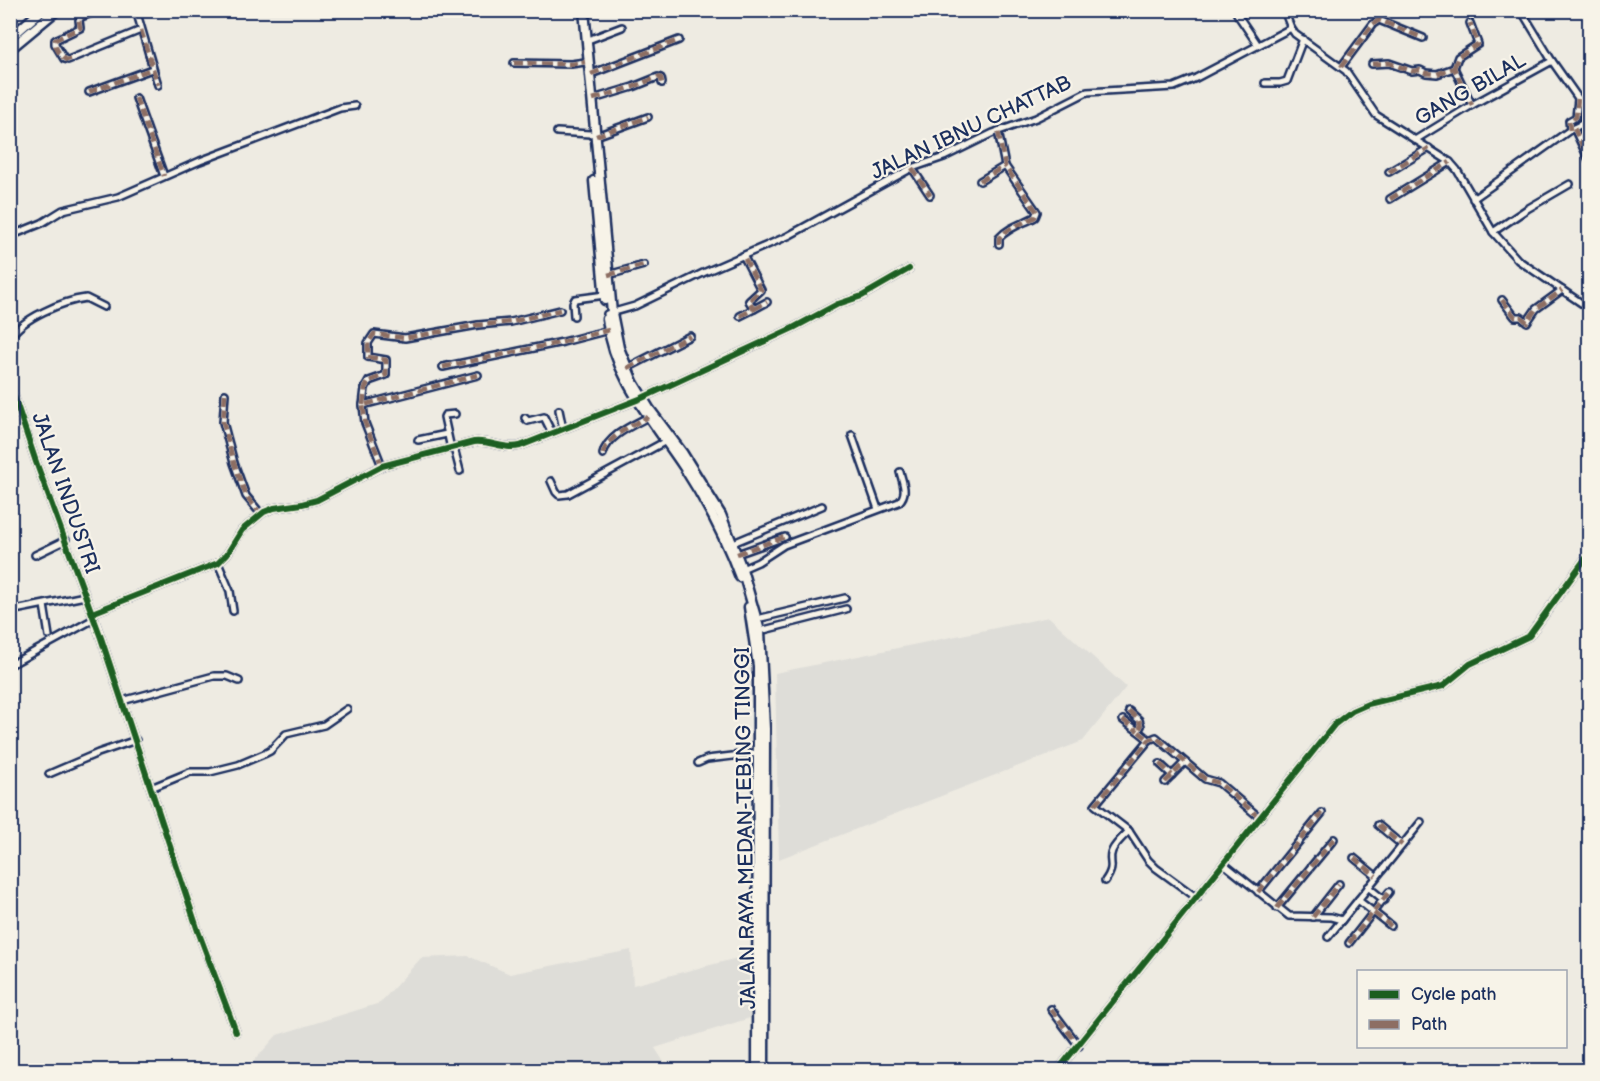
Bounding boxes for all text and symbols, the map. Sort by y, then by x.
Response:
street label: GANG BILAL [1411,48,1530,131]
street label: JALAN IBNU CHATTAB [867,70,1075,185]
street label: JALAN INDUSTRI [26,409,105,577]
street label: JALAN RAYA MEDAN-TEBING TINGGI [730,647,761,1009]
legend [1357,970,1567,1048]
text: Cycle path [1411,984,1497,1005]
text: Path [1411,1014,1447,1035]

